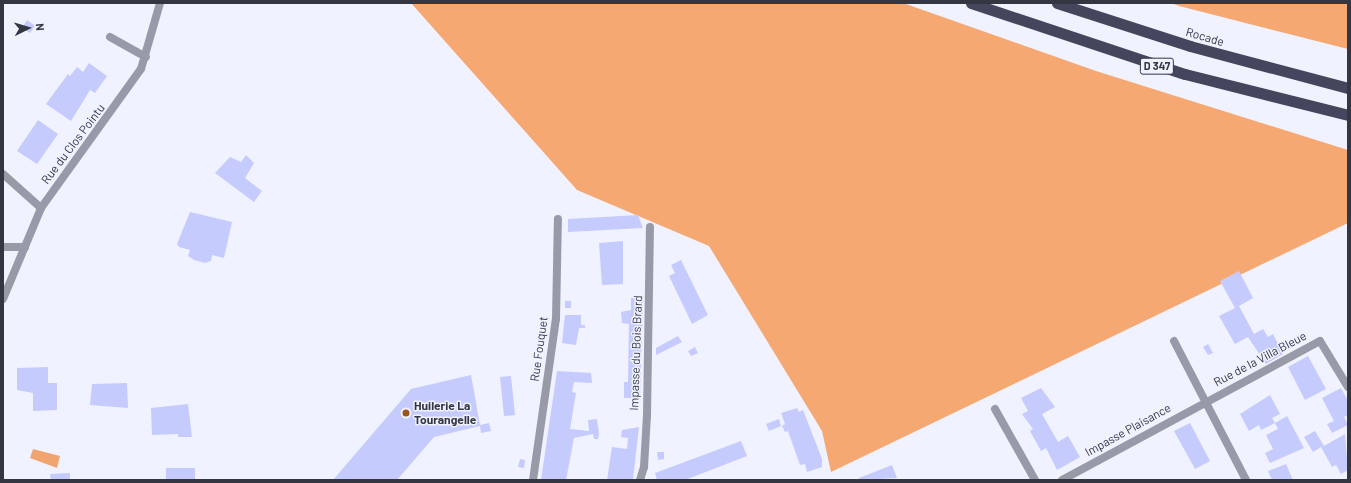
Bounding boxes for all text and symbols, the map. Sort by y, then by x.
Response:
north arrow [8,8,48,48]
text: N [34,23,47,31]
street label: Rocade [1184,25,1226,49]
road number: D 347 [1139,57,1175,75]
street label: Rue du Clos Pointu [38,101,108,187]
street label: Impasse du Bois Brard [627,295,645,411]
street label: Rue Fouquet [527,316,551,382]
street label: Rue de la Villa Bleue [1211,328,1309,390]
place label: Huilerie La Tourangelle [414,399,476,427]
street label: Impasse Plaisance [1083,400,1173,460]
marker: Huilerie La Tourangelle [401,408,411,418]

